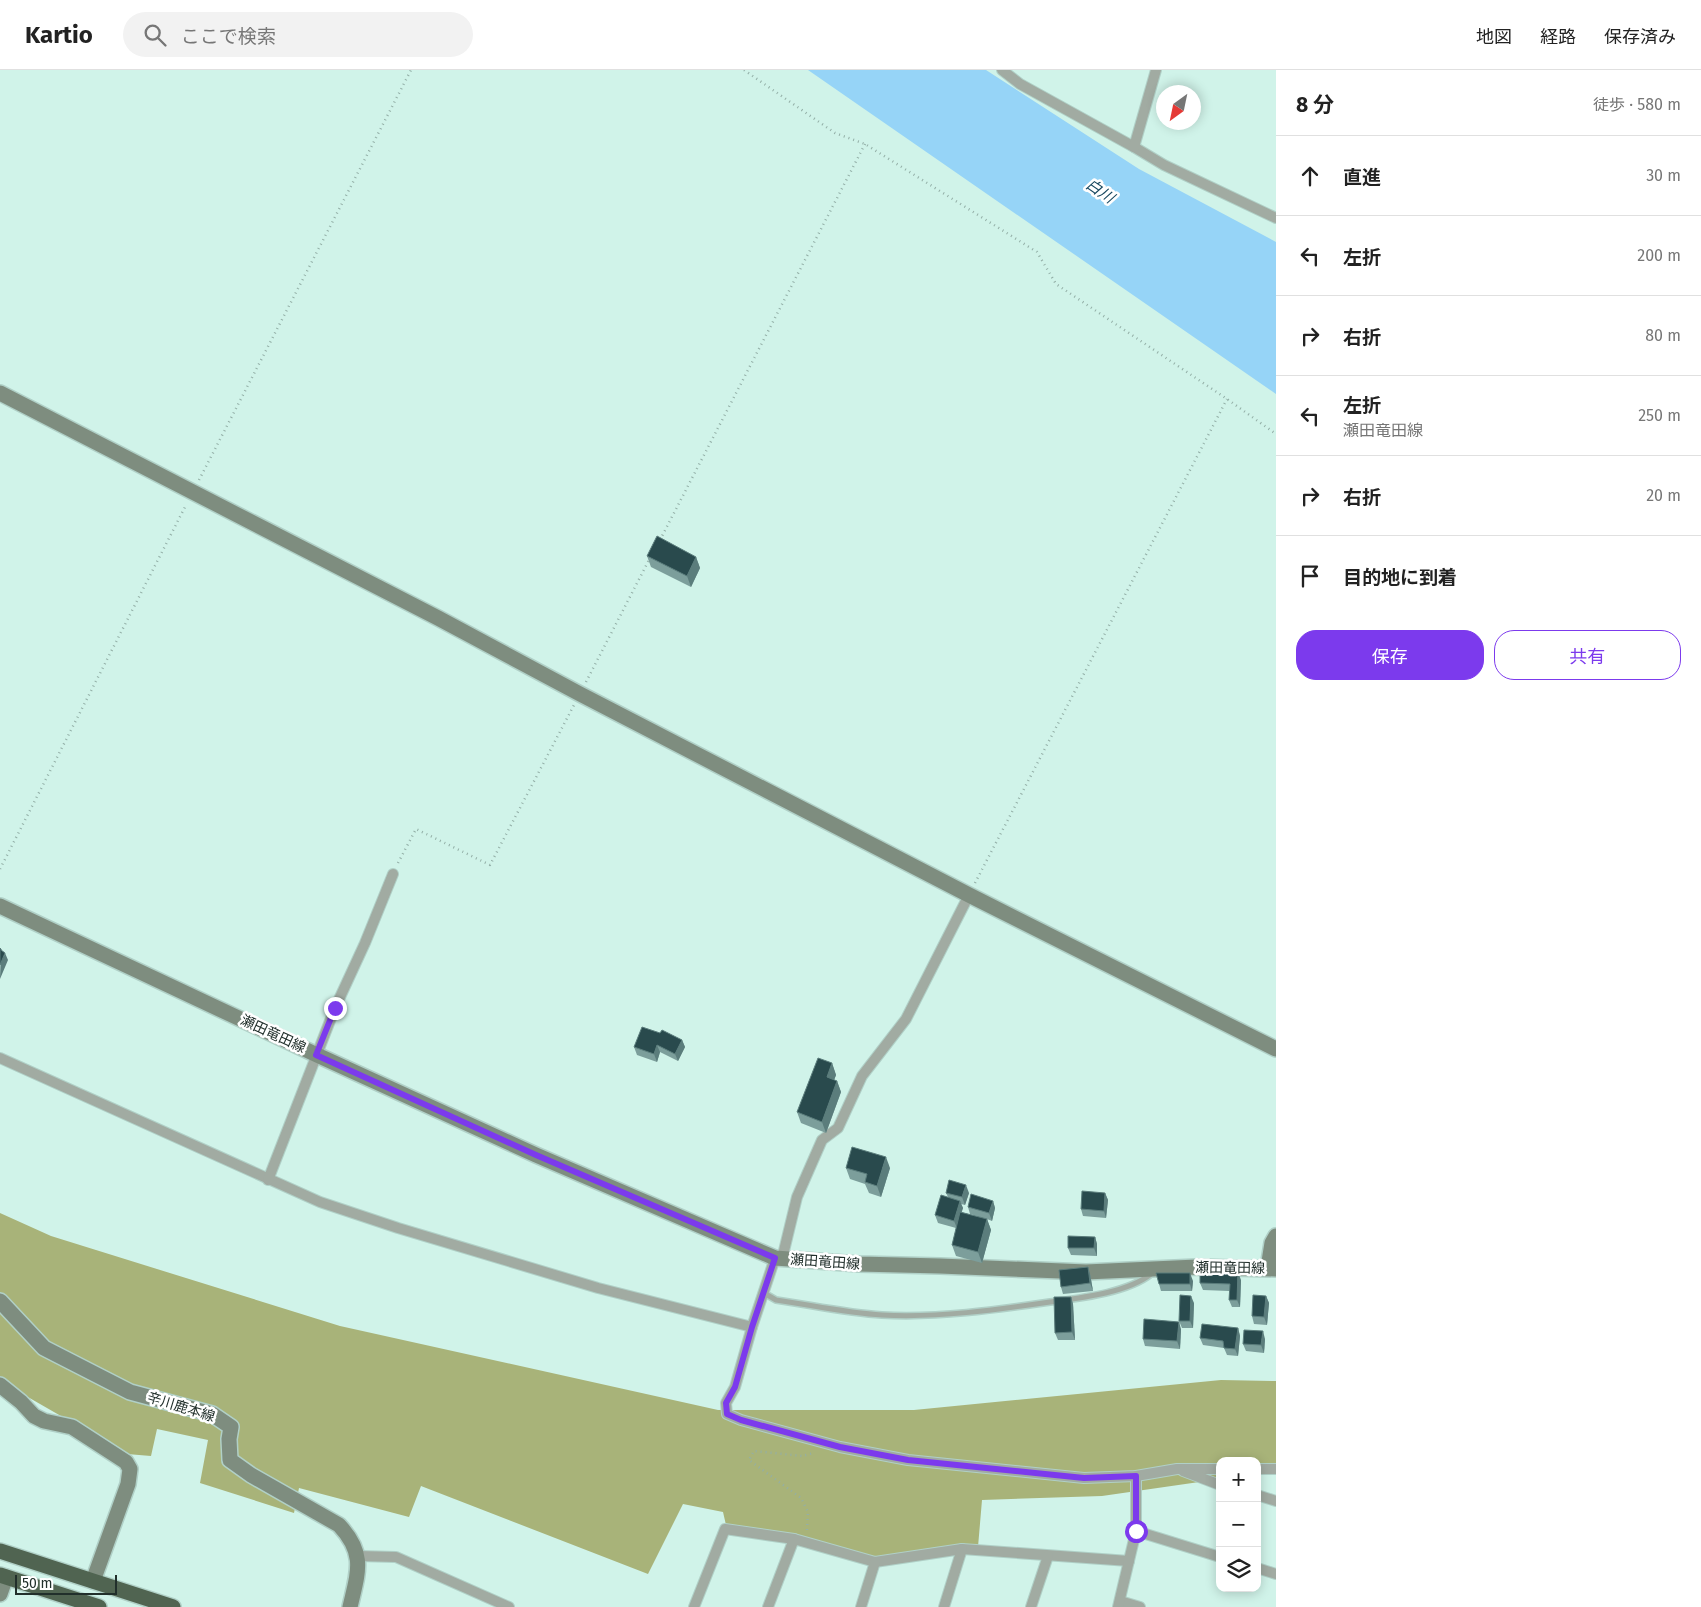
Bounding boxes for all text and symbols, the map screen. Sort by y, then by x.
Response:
search box [123,12,473,57]
text: Kartio [25,21,93,49]
icon: search [141,21,169,49]
text: ここで検索 [181,25,276,48]
text: 地図 [1476,26,1512,48]
text: 経路 [1540,26,1576,48]
text: 保存済み [1604,26,1676,48]
north arrow [1156,85,1201,130]
text: 8 分 [1296,92,1334,118]
text: 徒歩 · 580 m [1593,95,1681,114]
icon: ahead [1296,162,1324,190]
text: 直進 [1343,166,1381,189]
text: 30 m [1646,166,1681,185]
water label: 白川 [1083,175,1119,208]
icon: left [1296,242,1324,270]
text: 左折 [1343,246,1381,269]
text: 200 m [1637,246,1681,265]
icon: right [1296,322,1324,350]
text: 右折 [1343,326,1381,349]
text: 80 m [1645,326,1681,345]
text: 左折 [1343,394,1381,417]
icon: left [1296,402,1324,430]
text: 250 m [1638,406,1681,425]
text: 瀬田竜田線 [1343,421,1423,440]
icon: right [1296,482,1324,510]
text: 右折 [1343,486,1381,509]
text: 20 m [1646,486,1681,505]
icon: arrive [1296,562,1324,590]
text: 目的地に到着 [1343,566,1457,589]
button: 保存 [1296,630,1484,680]
button: 共有 [1494,630,1681,680]
route end [324,997,347,1020]
street label: 瀬田竜田線 [238,1012,308,1056]
street label: 瀬田竜田線 [789,1251,861,1273]
street label: 瀬田竜田線 [1195,1259,1265,1277]
street label: 辛川鹿本線 [145,1389,217,1425]
map controls [1216,1457,1261,1592]
button: + [1216,1457,1261,1502]
button: − [1216,1502,1261,1547]
route start [1125,1520,1148,1543]
button: layers [1216,1547,1261,1592]
scale bar [15,1572,118,1595]
text: 50 m [22,1575,53,1592]

